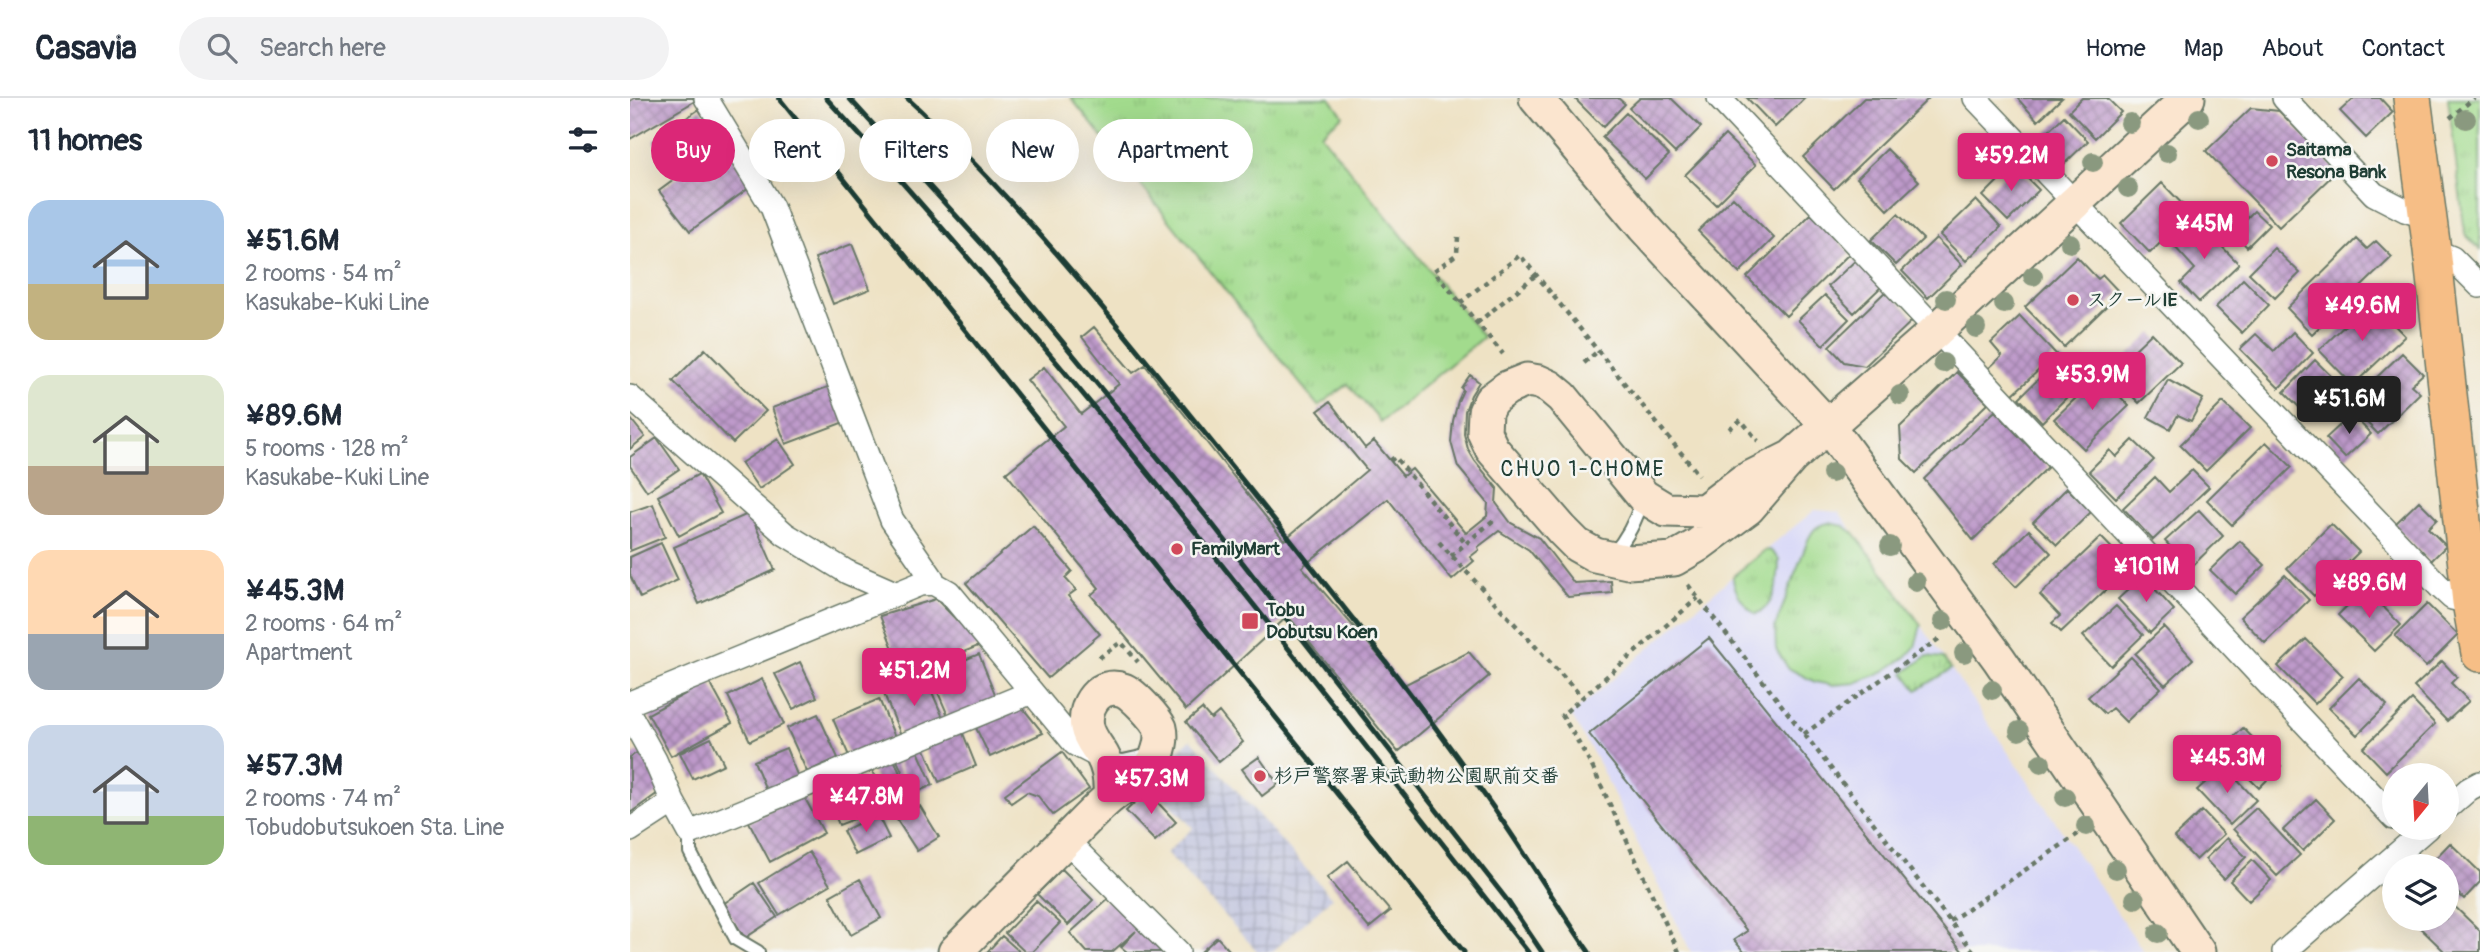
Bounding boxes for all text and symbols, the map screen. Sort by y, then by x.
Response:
search box [179,17,669,80]
text: Casavia [35,28,137,69]
icon: search [203,29,241,67]
text: Search here [259,32,386,64]
text: Home [2085,34,2146,63]
text: Map [2184,34,2224,63]
text: About [2262,34,2324,63]
text: Contact [2362,34,2445,63]
chip: Buy [651,119,735,182]
chip: Rent [749,119,845,182]
chip: Filters [859,119,972,182]
chip: New [986,119,1079,182]
chip: Apartment [1093,119,1253,182]
icon: filters [564,121,602,159]
text: 11 homes [28,122,142,159]
pin: ¥59.2M [1954,134,2068,193]
place label: Saitama Resona Bank [2286,138,2387,184]
text: ¥59.2M [1974,141,2048,170]
marker: Saitama Resona Bank [2264,153,2280,169]
pin: ¥45M [2163,202,2245,261]
text: ¥45M [2175,209,2233,238]
text: ¥51.6M [245,222,339,259]
icon: home [84,228,168,312]
text: 2 rooms · 54 m² [245,259,402,288]
pin: ¥49.6M [2305,284,2419,343]
text: Kasukabe-Kuki Line [245,288,429,317]
place label: スクールIE [2087,288,2178,312]
text: ¥49.6M [2324,291,2400,320]
marker: スクールIE [2065,292,2081,308]
pin: ¥53.9M [2035,352,2149,412]
text: ¥53.9M [2055,360,2129,389]
pin: ¥51.6M [2292,376,2406,436]
text: ¥51.6M [2313,384,2385,413]
text: ¥89.6M [245,397,342,434]
icon: home [84,403,168,487]
text: 5 rooms · 128 m² [245,434,409,463]
district label: CHUO 1-CHOME [1501,456,1665,483]
text: Kasukabe-Kuki Line [245,463,429,492]
place label: FamilyMart [1191,537,1281,561]
marker: FamilyMart [1169,541,1185,557]
pin: ¥101M [2097,545,2195,604]
text: ¥101M [2113,552,2179,581]
pin: ¥89.6M [2312,560,2426,620]
text: ¥89.6M [2332,568,2406,597]
text: ¥45.3M [245,572,344,609]
icon: home [84,578,168,662]
place label: Tobu Dobutsu Koen [1265,598,1378,644]
text: 2 rooms · 64 m² [245,609,402,638]
marker: Tobu Dobutsu Koen [1240,611,1260,631]
text: Apartment [245,638,352,667]
pin: ¥51.2M [857,648,971,708]
text: ¥51.2M [878,656,950,685]
pin: ¥45.3M [2170,736,2284,795]
text: ¥45.3M [2189,743,2265,772]
text: ¥57.3M [245,747,343,784]
icon: home [84,753,168,837]
pin: ¥57.3M [1094,756,1208,816]
north arrow [2382,763,2459,840]
map controls [2382,763,2459,931]
text: ¥57.3M [1113,764,1189,793]
place label: 杉戸警察署東武動物公園駅前交番 [1274,764,1559,788]
marker: 杉戸警察署東武動物公園駅前交番 [1252,768,1268,784]
pin: ¥47.8M [809,774,923,834]
text: ¥47.8M [829,782,903,811]
text: 2 rooms · 74 m² [245,784,401,813]
text: Tobudobutsukoen Sta. Line [245,813,504,842]
button: layers [2382,854,2459,931]

